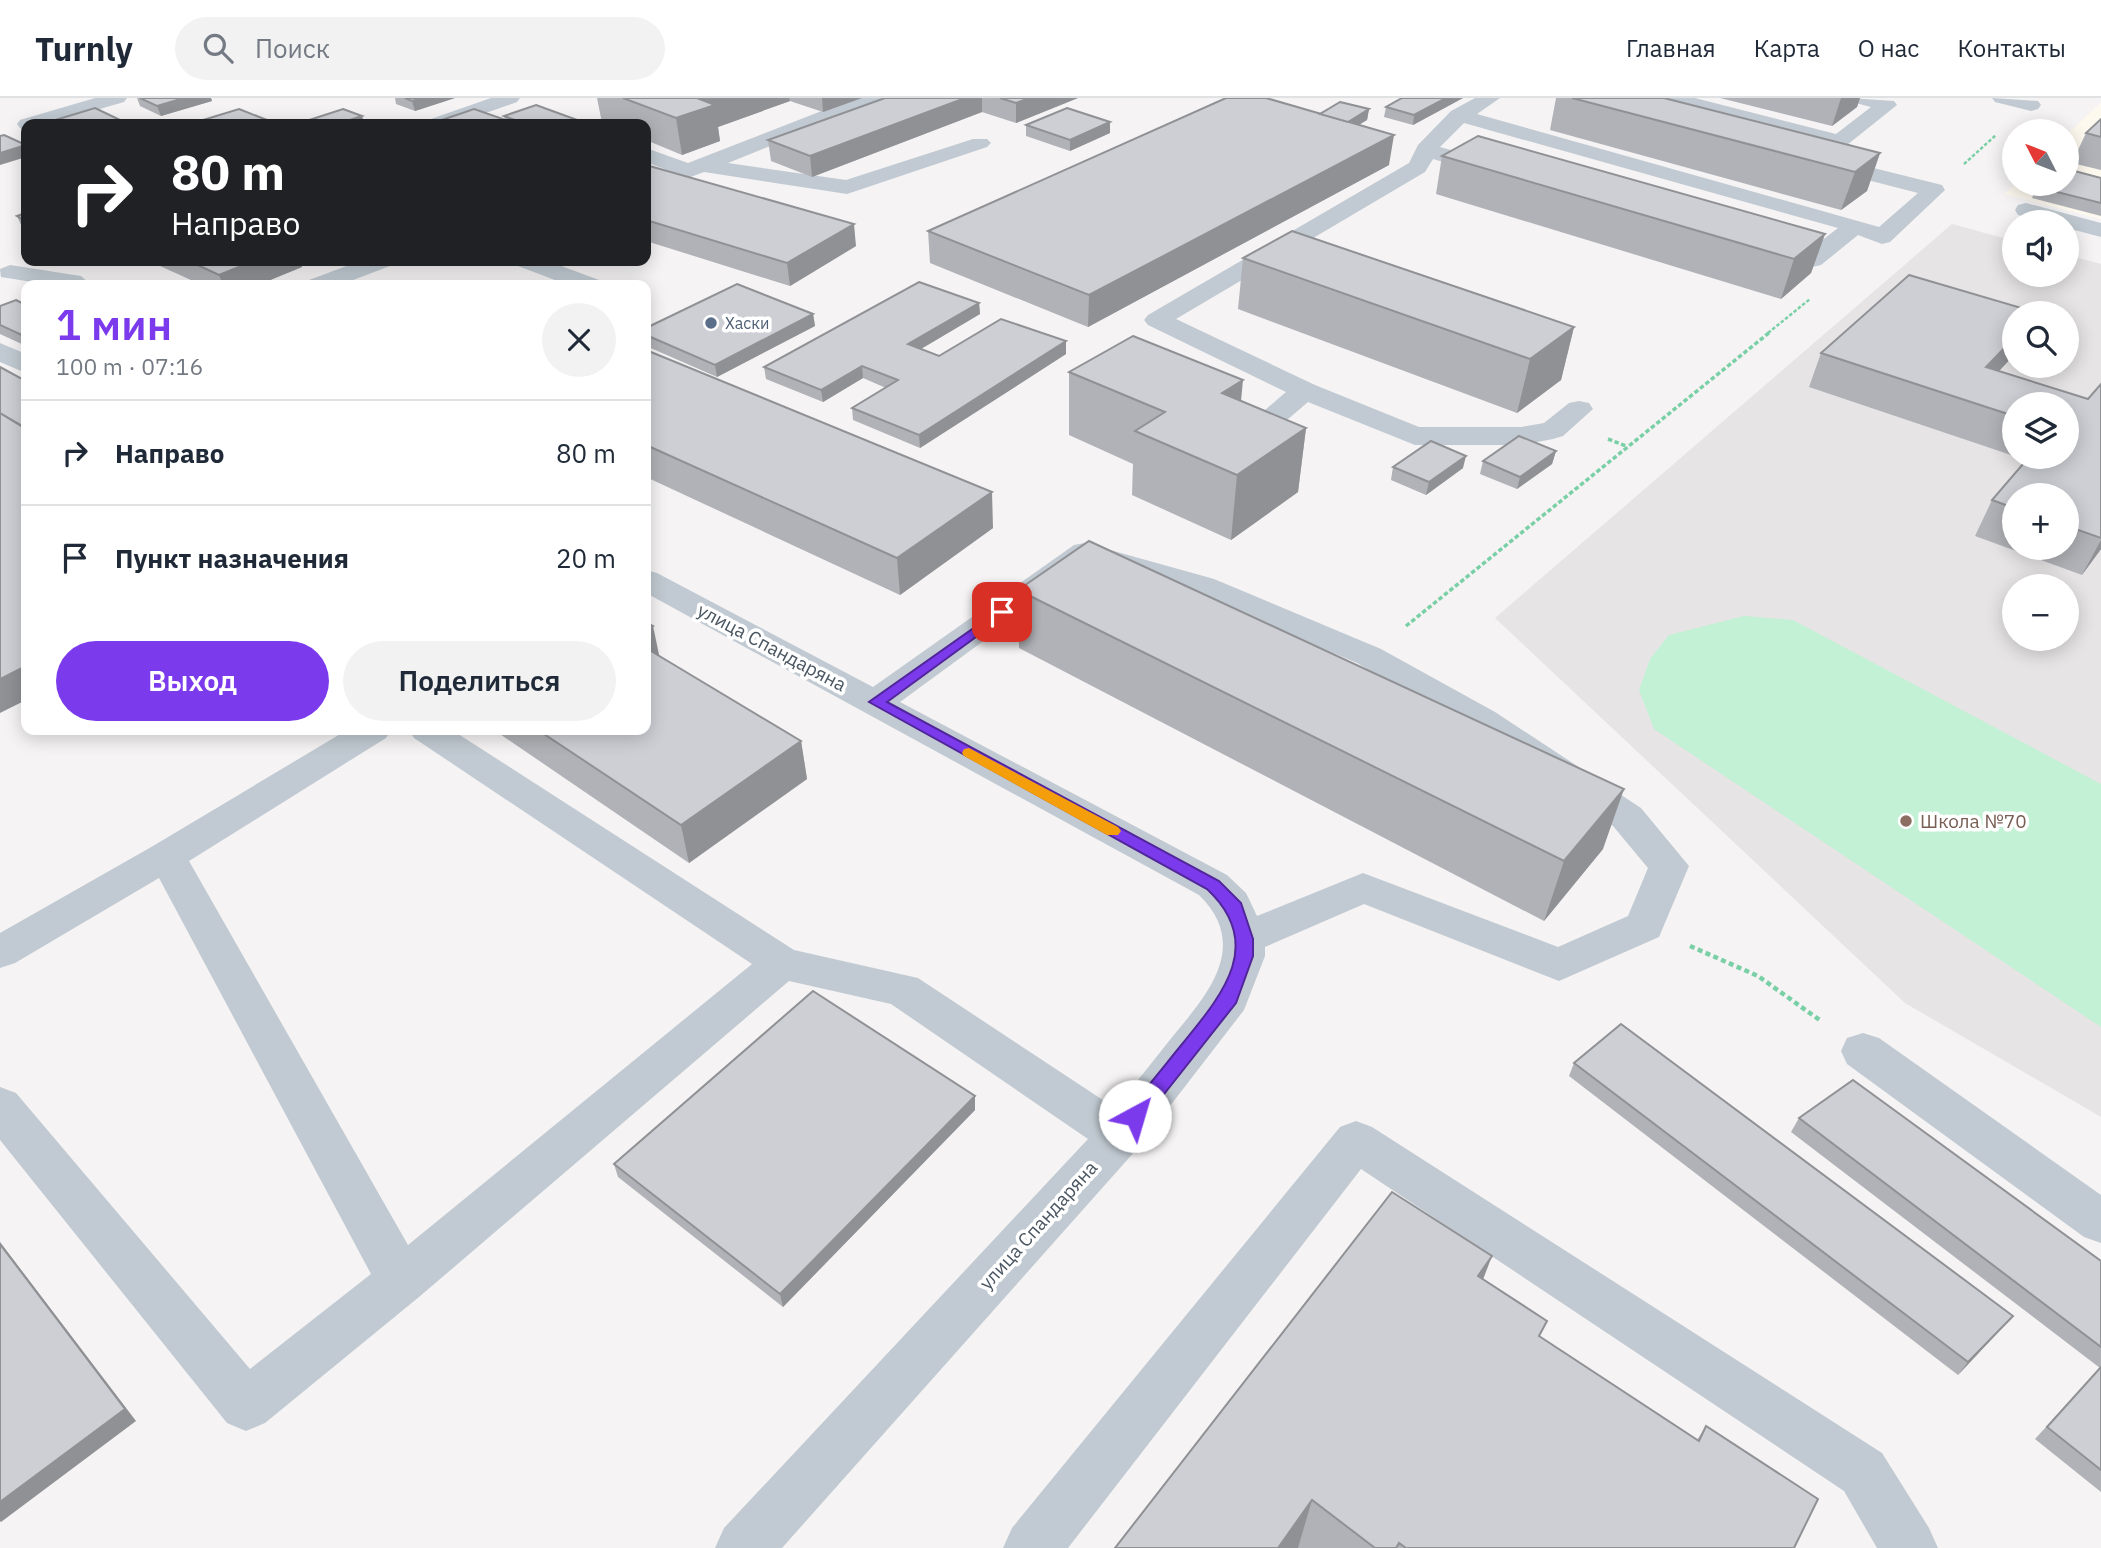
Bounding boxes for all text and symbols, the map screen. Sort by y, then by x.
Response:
search box [175,17,665,80]
text: Turnly [35,27,133,70]
icon: search [199,29,237,67]
text: Поиск [255,31,330,65]
text: Главная [1626,32,1716,64]
text: Карта [1754,32,1820,64]
text: О нас [1858,32,1919,64]
text: Контакты [1957,32,2066,64]
north arrow [2002,119,2079,196]
map controls [2002,119,2079,651]
text: 80 m [171,140,285,203]
icon: right [56,147,147,238]
text: Направо [171,202,300,244]
button: sound [2002,210,2079,287]
text: 1 мин [56,297,172,352]
button: search [2002,301,2079,378]
button: close [542,303,616,377]
place label: Хаски [725,313,769,333]
marker: Хаски [703,315,719,331]
text: 100 m · 07:16 [56,351,203,381]
button: layers [2002,392,2079,469]
icon: right [56,434,94,472]
text: Направо [115,436,224,470]
text: 80 m [556,436,616,470]
button: + [2002,483,2079,560]
icon: arrive [56,539,94,577]
text: Пункт назначения [115,541,349,575]
text: 20 m [556,541,616,575]
button: − [2002,574,2079,651]
pin [972,582,1032,642]
icon: arrive [983,593,1021,631]
street label: улица Спандаряна [693,598,851,696]
button: Выход [56,641,329,721]
button: Поделиться [343,641,616,721]
place label: Школа №70 [1920,809,2027,833]
marker: Школа №70 [1898,813,1914,829]
position arrow [1098,1079,1172,1153]
street label: улица Спандаряна [974,1156,1102,1294]

